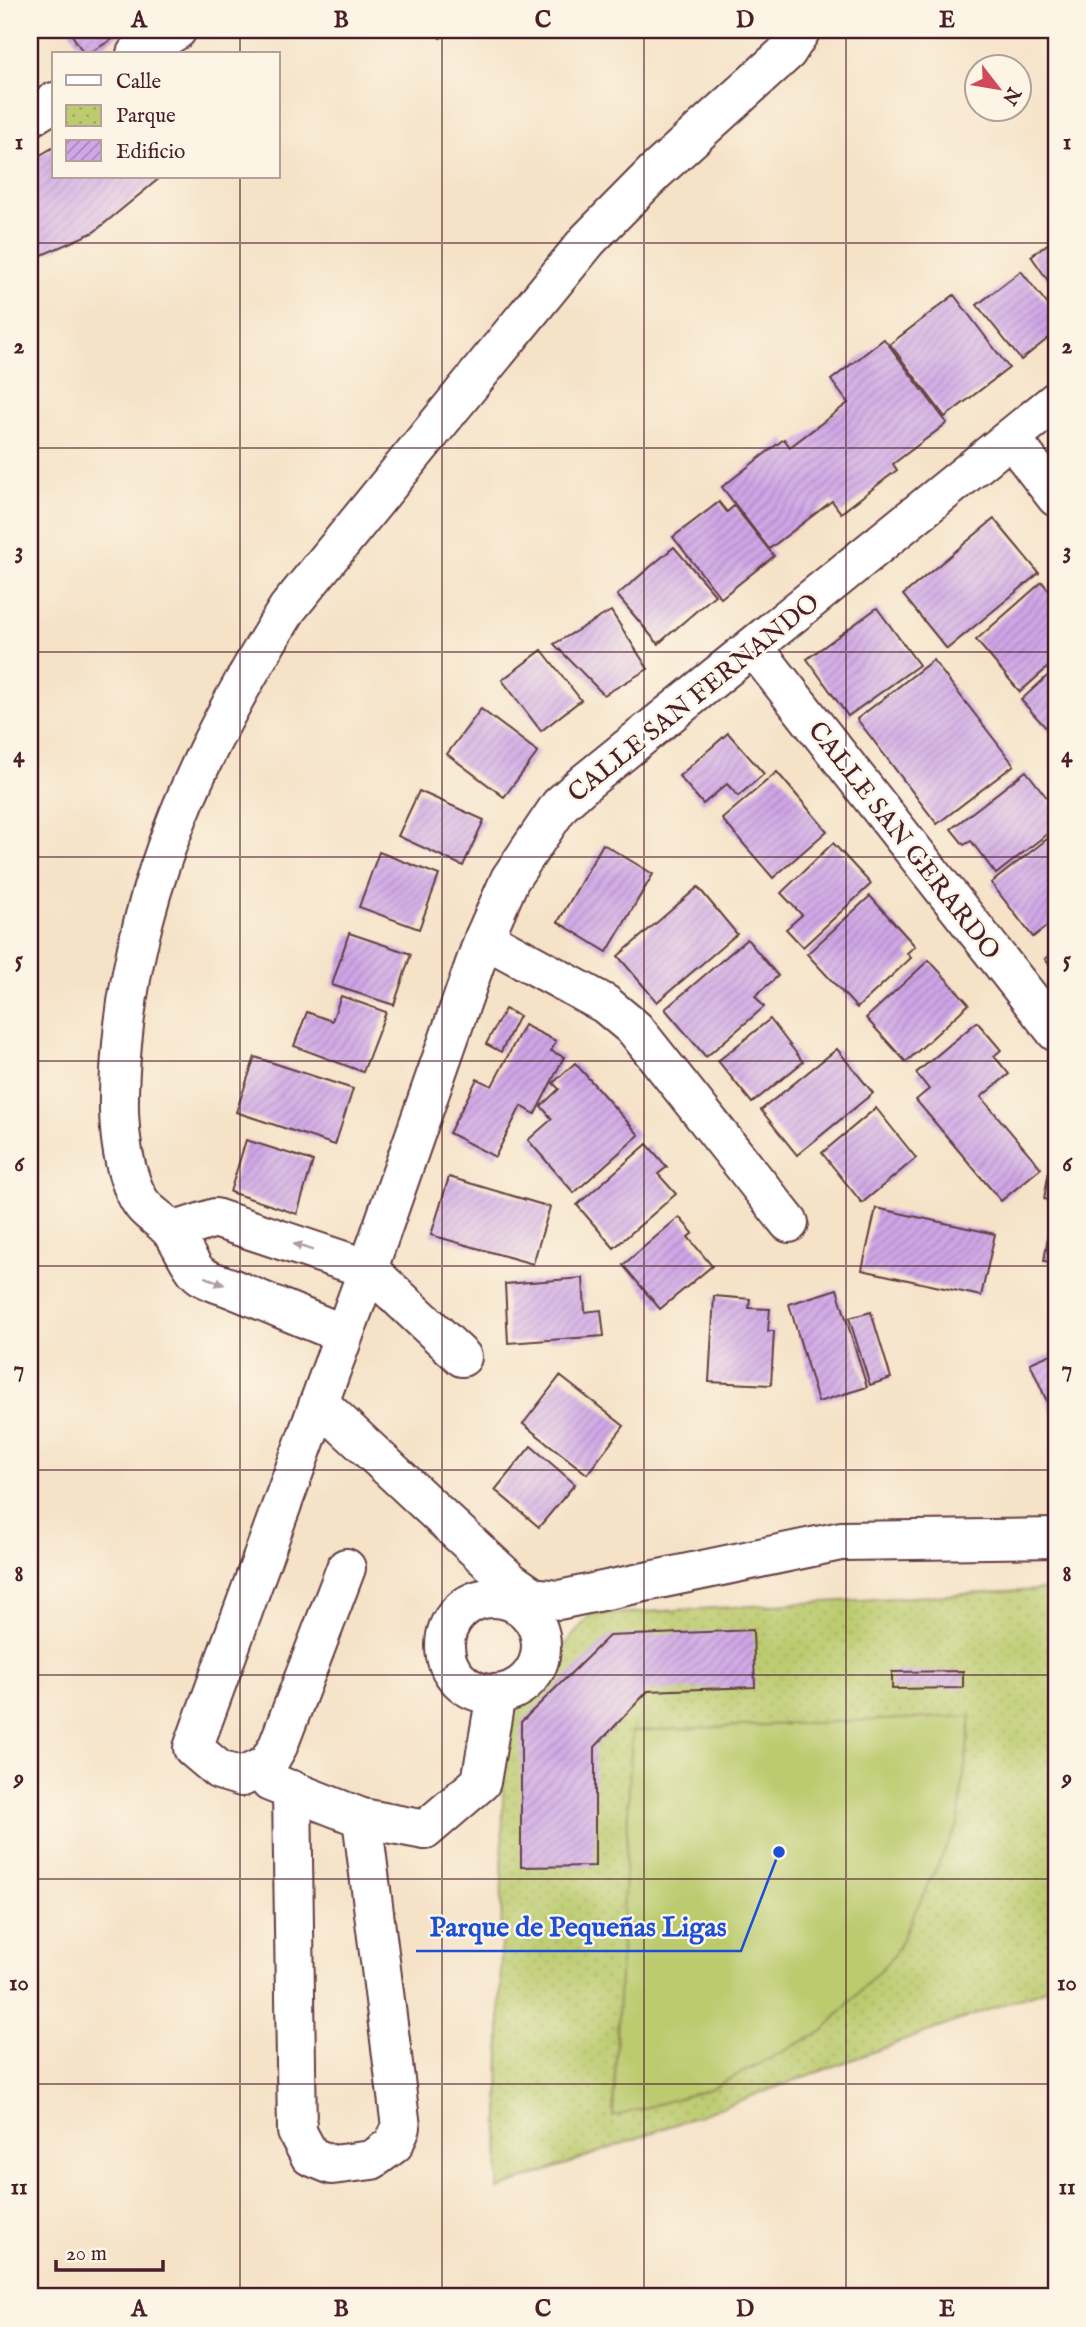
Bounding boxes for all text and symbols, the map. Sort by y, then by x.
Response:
text: A [130,6,148,35]
text: B [333,6,349,35]
text: C [535,6,552,35]
text: D [736,6,754,35]
text: E [939,6,955,35]
legend [52,52,280,178]
north arrow [964,52,1034,122]
text: Calle [116,69,161,96]
text: N [996,82,1026,109]
text: Parque [116,103,176,130]
text: 1 [15,128,23,157]
text: 1 [1063,128,1071,157]
text: Edificio [116,139,185,166]
text: 2 [14,332,25,361]
text: 2 [1062,332,1073,361]
text: 3 [15,537,23,566]
text: 3 [1063,537,1071,566]
street label: CALLE SAN FERNANDO [561,586,826,810]
street label: CALLE SAN GERARDO [800,715,1007,967]
text: 4 [13,741,25,770]
text: 4 [1061,741,1073,770]
text: 5 [15,946,24,975]
text: 5 [1063,946,1072,975]
text: 6 [14,1150,25,1179]
text: 6 [1062,1150,1073,1179]
one-way arrow [293,1241,314,1252]
one-way arrow [205,1276,226,1287]
text: 7 [14,1355,24,1384]
text: 7 [1062,1355,1072,1384]
text: 8 [14,1560,24,1589]
text: 8 [1062,1560,1072,1589]
text: 9 [13,1764,24,1793]
text: 9 [1061,1764,1072,1793]
callout: Parque de Pequeñas Ligas [416,1902,741,1951]
text: Parque de Pequeñas Ligas [429,1911,727,1946]
text: 10 [9,1969,29,1998]
text: 10 [1057,1969,1077,1998]
text: 11 [10,2173,28,2202]
text: 11 [1058,2173,1076,2202]
scale bar [56,2229,163,2273]
text: 20 m [66,2241,107,2268]
text: A [130,2295,148,2324]
text: B [333,2295,349,2324]
text: C [535,2295,552,2324]
text: D [736,2295,754,2324]
text: E [939,2295,955,2324]

